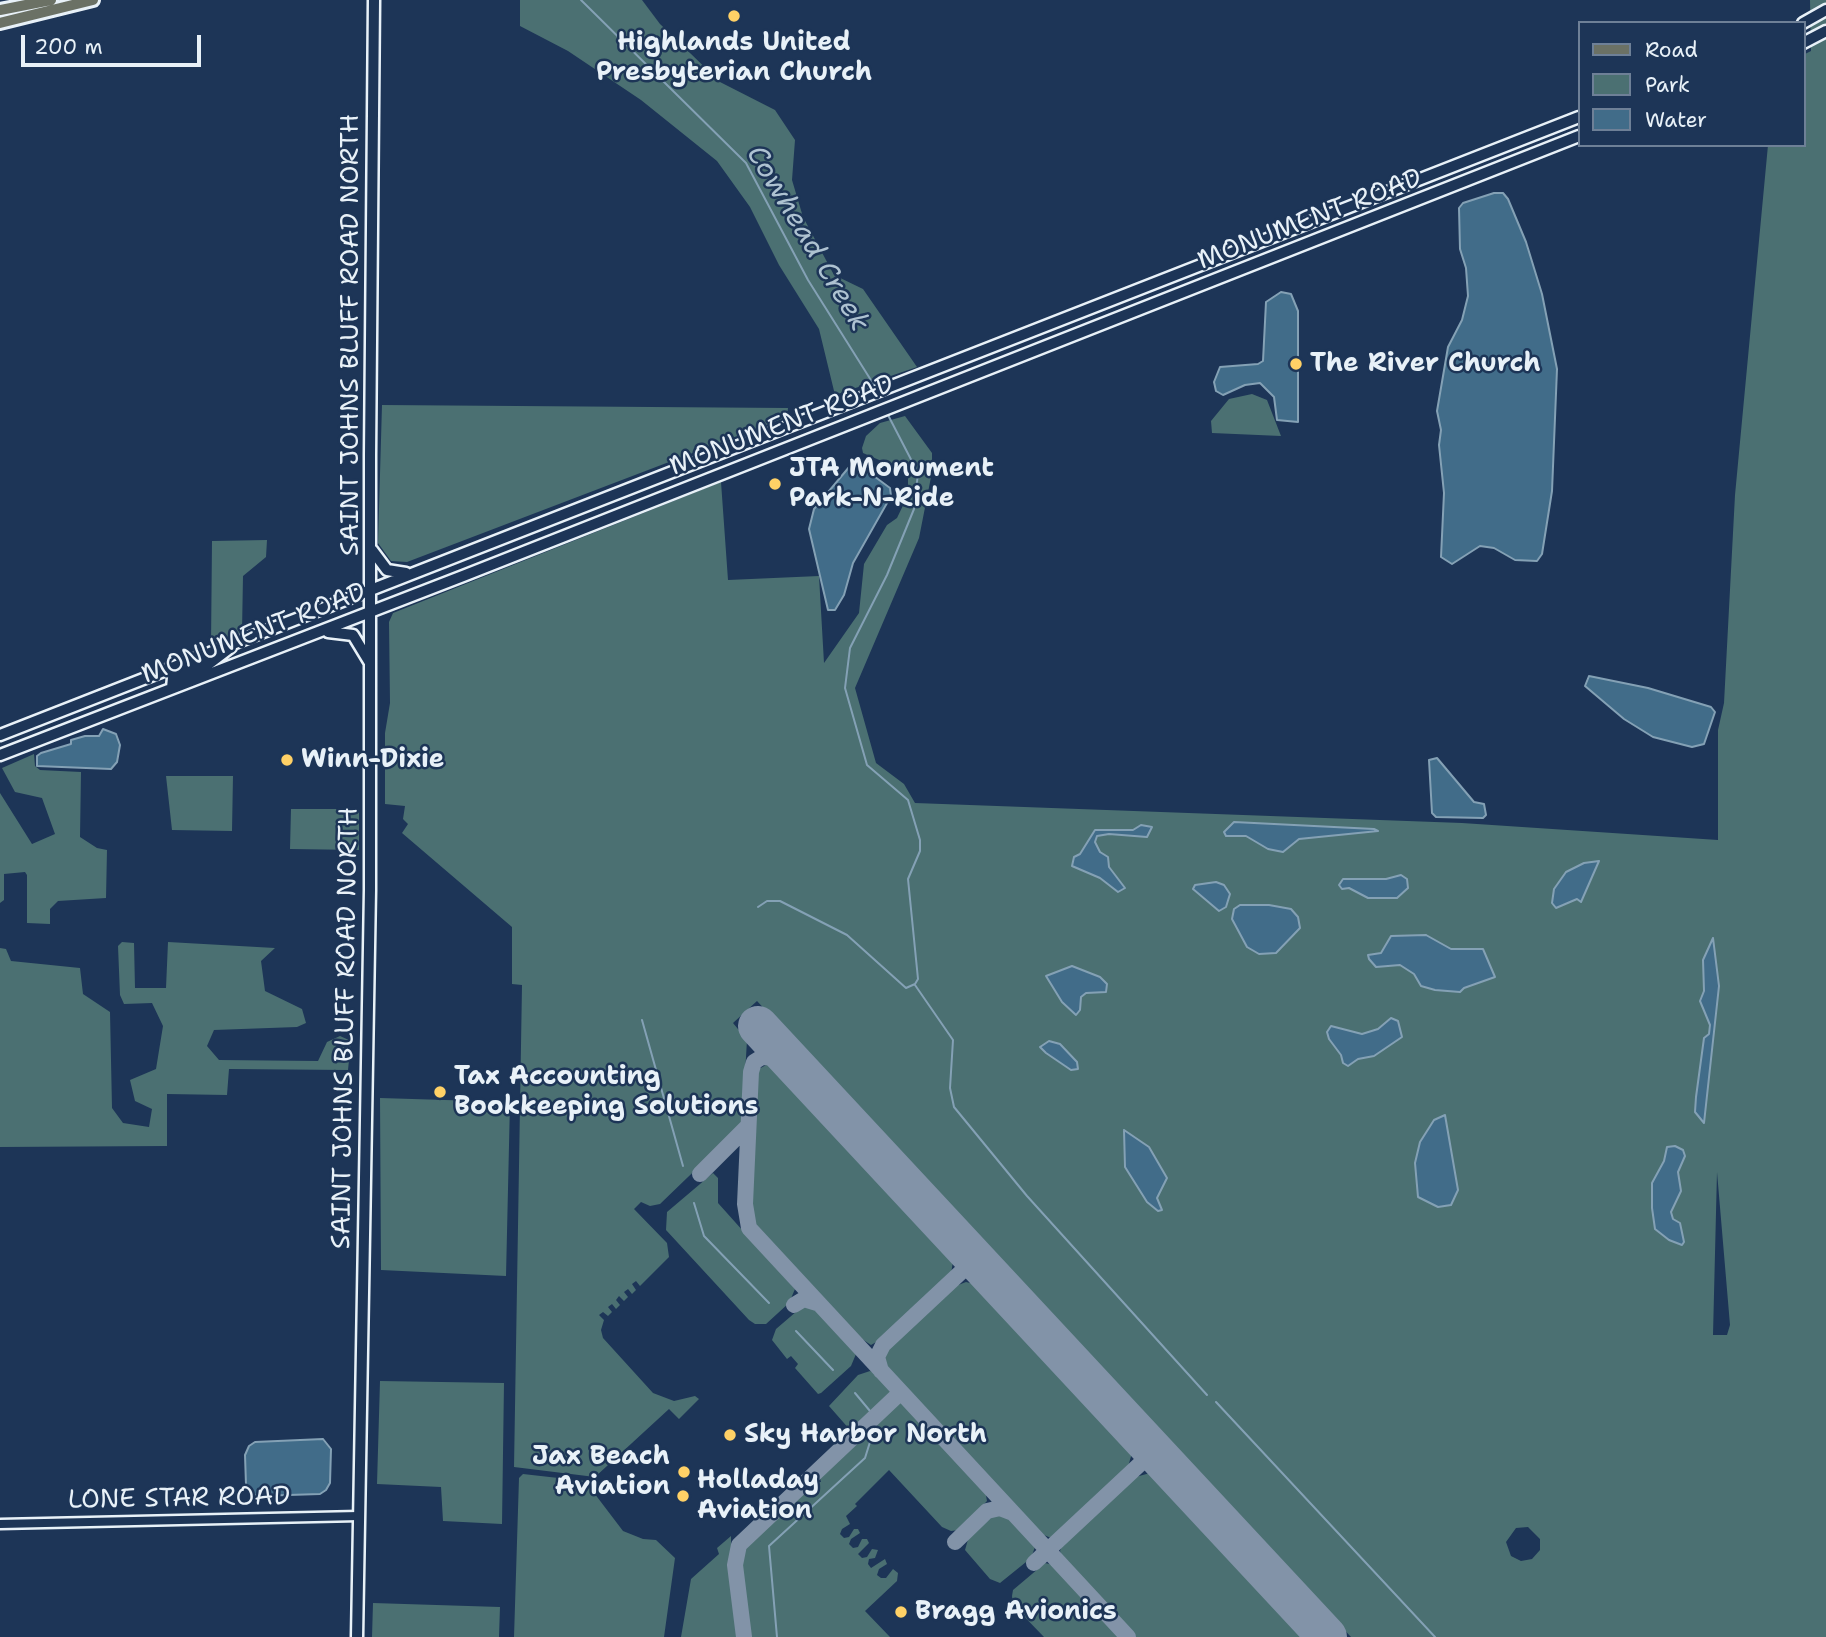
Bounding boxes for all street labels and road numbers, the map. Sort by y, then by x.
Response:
street label: SAINT JOHNS BLUFF ROAD NORTH [335,114,367,556]
street label: MONUMENT ROAD [1193,163,1427,277]
street label: MONUMENT ROAD [665,369,899,483]
street label: MONUMENT ROAD [137,577,371,691]
street label: SAINT JOHNS BLUFF ROAD NORTH [327,807,365,1249]
street label: LONE STAR ROAD [68,1481,290,1517]

